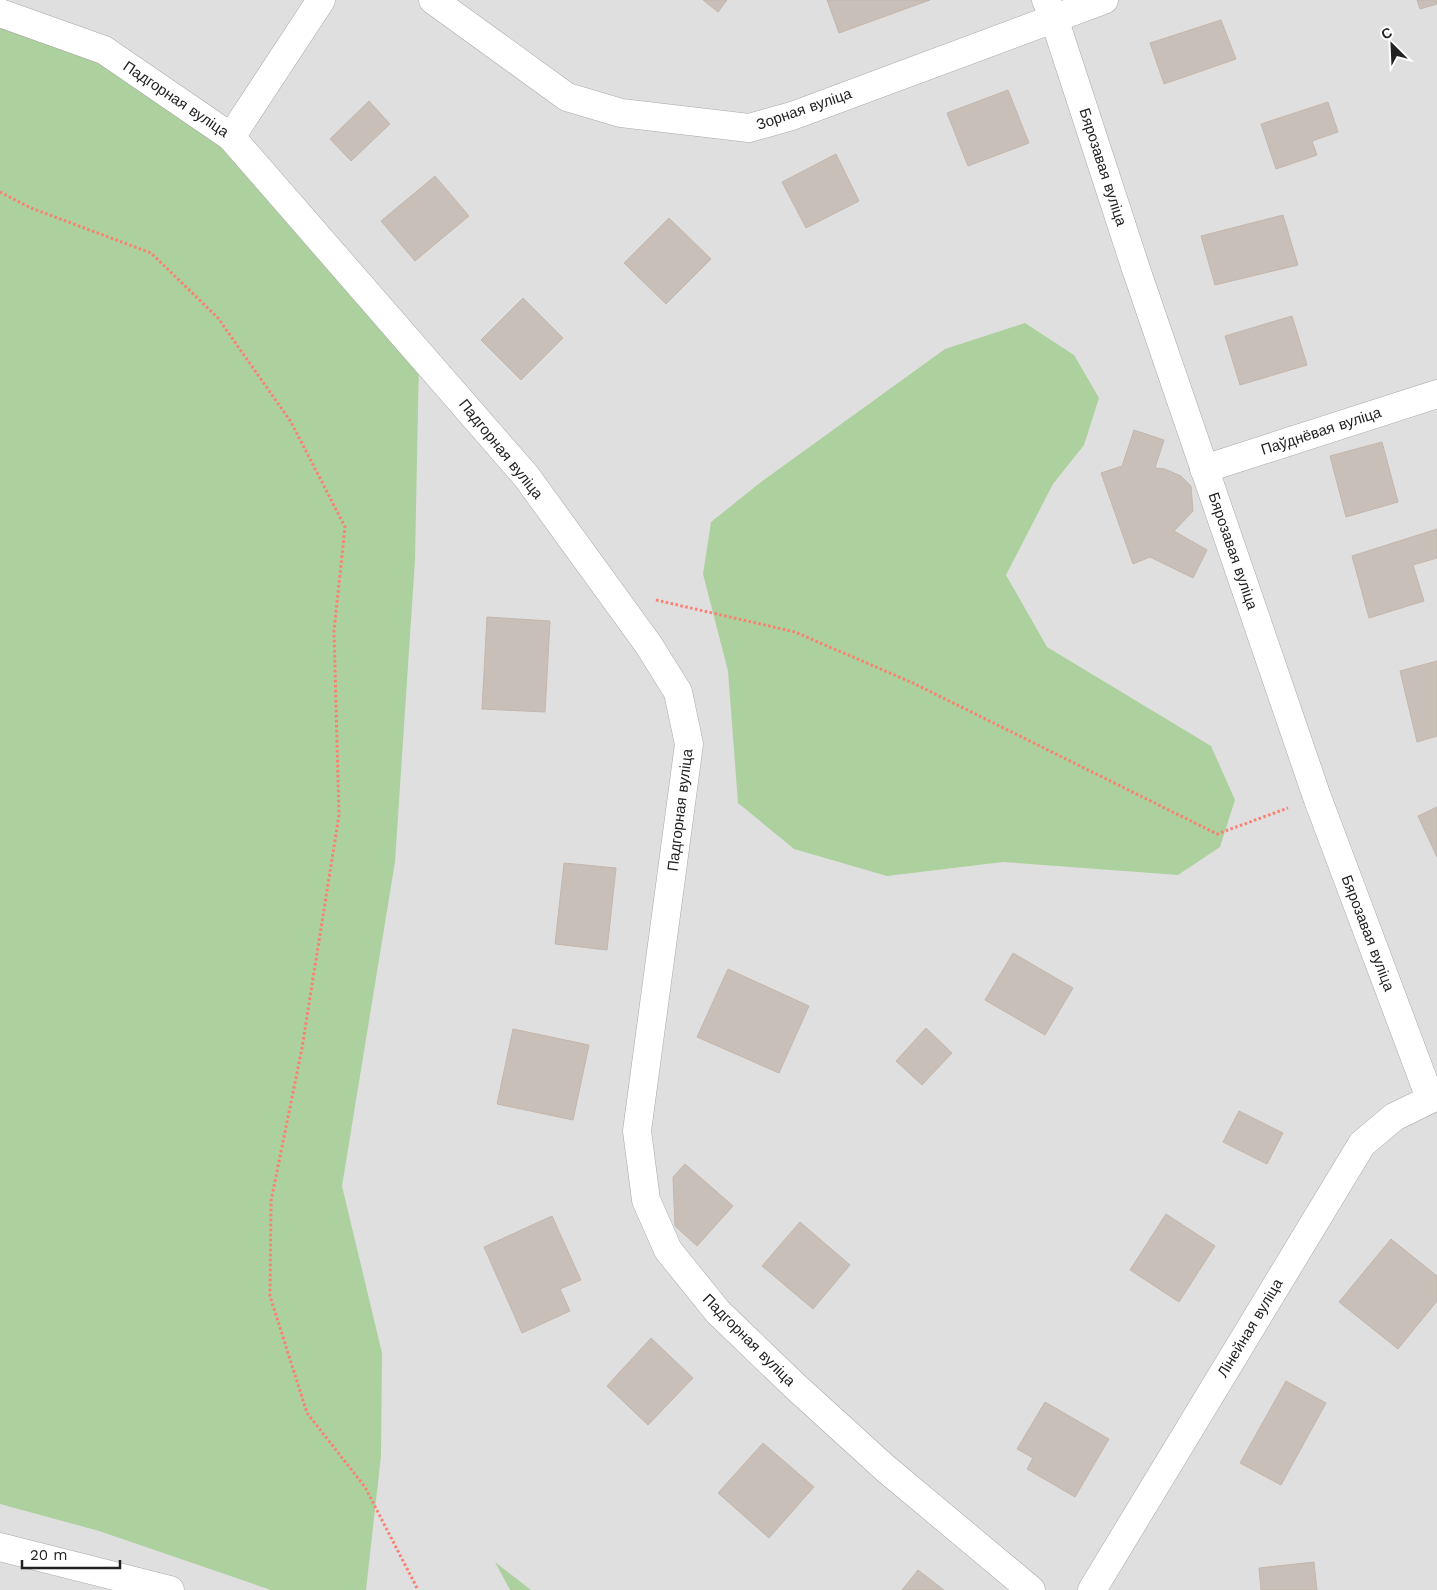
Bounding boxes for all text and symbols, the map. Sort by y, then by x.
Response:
north arrow [1367,20,1417,70]
text: С [1379,24,1395,42]
street label: Падгорная вуліца [120,57,233,141]
street label: Зорная вуліца [754,84,855,134]
street label: Бярозавая вуліца [1075,106,1131,229]
street label: Падгорная вуліца [455,395,547,503]
street label: Паўднёвая вуліца [1259,403,1384,459]
street label: Бярозавая вуліца [1204,490,1262,613]
street label: Падгорная вуліца [664,747,697,872]
street label: Бярозавая вуліца [1338,872,1399,994]
street label: Лінейная вуліца [1213,1275,1287,1381]
street label: Падгорная вуліца [699,1290,799,1390]
scale bar [22,1538,120,1570]
text: 20 m [30,1546,68,1564]

